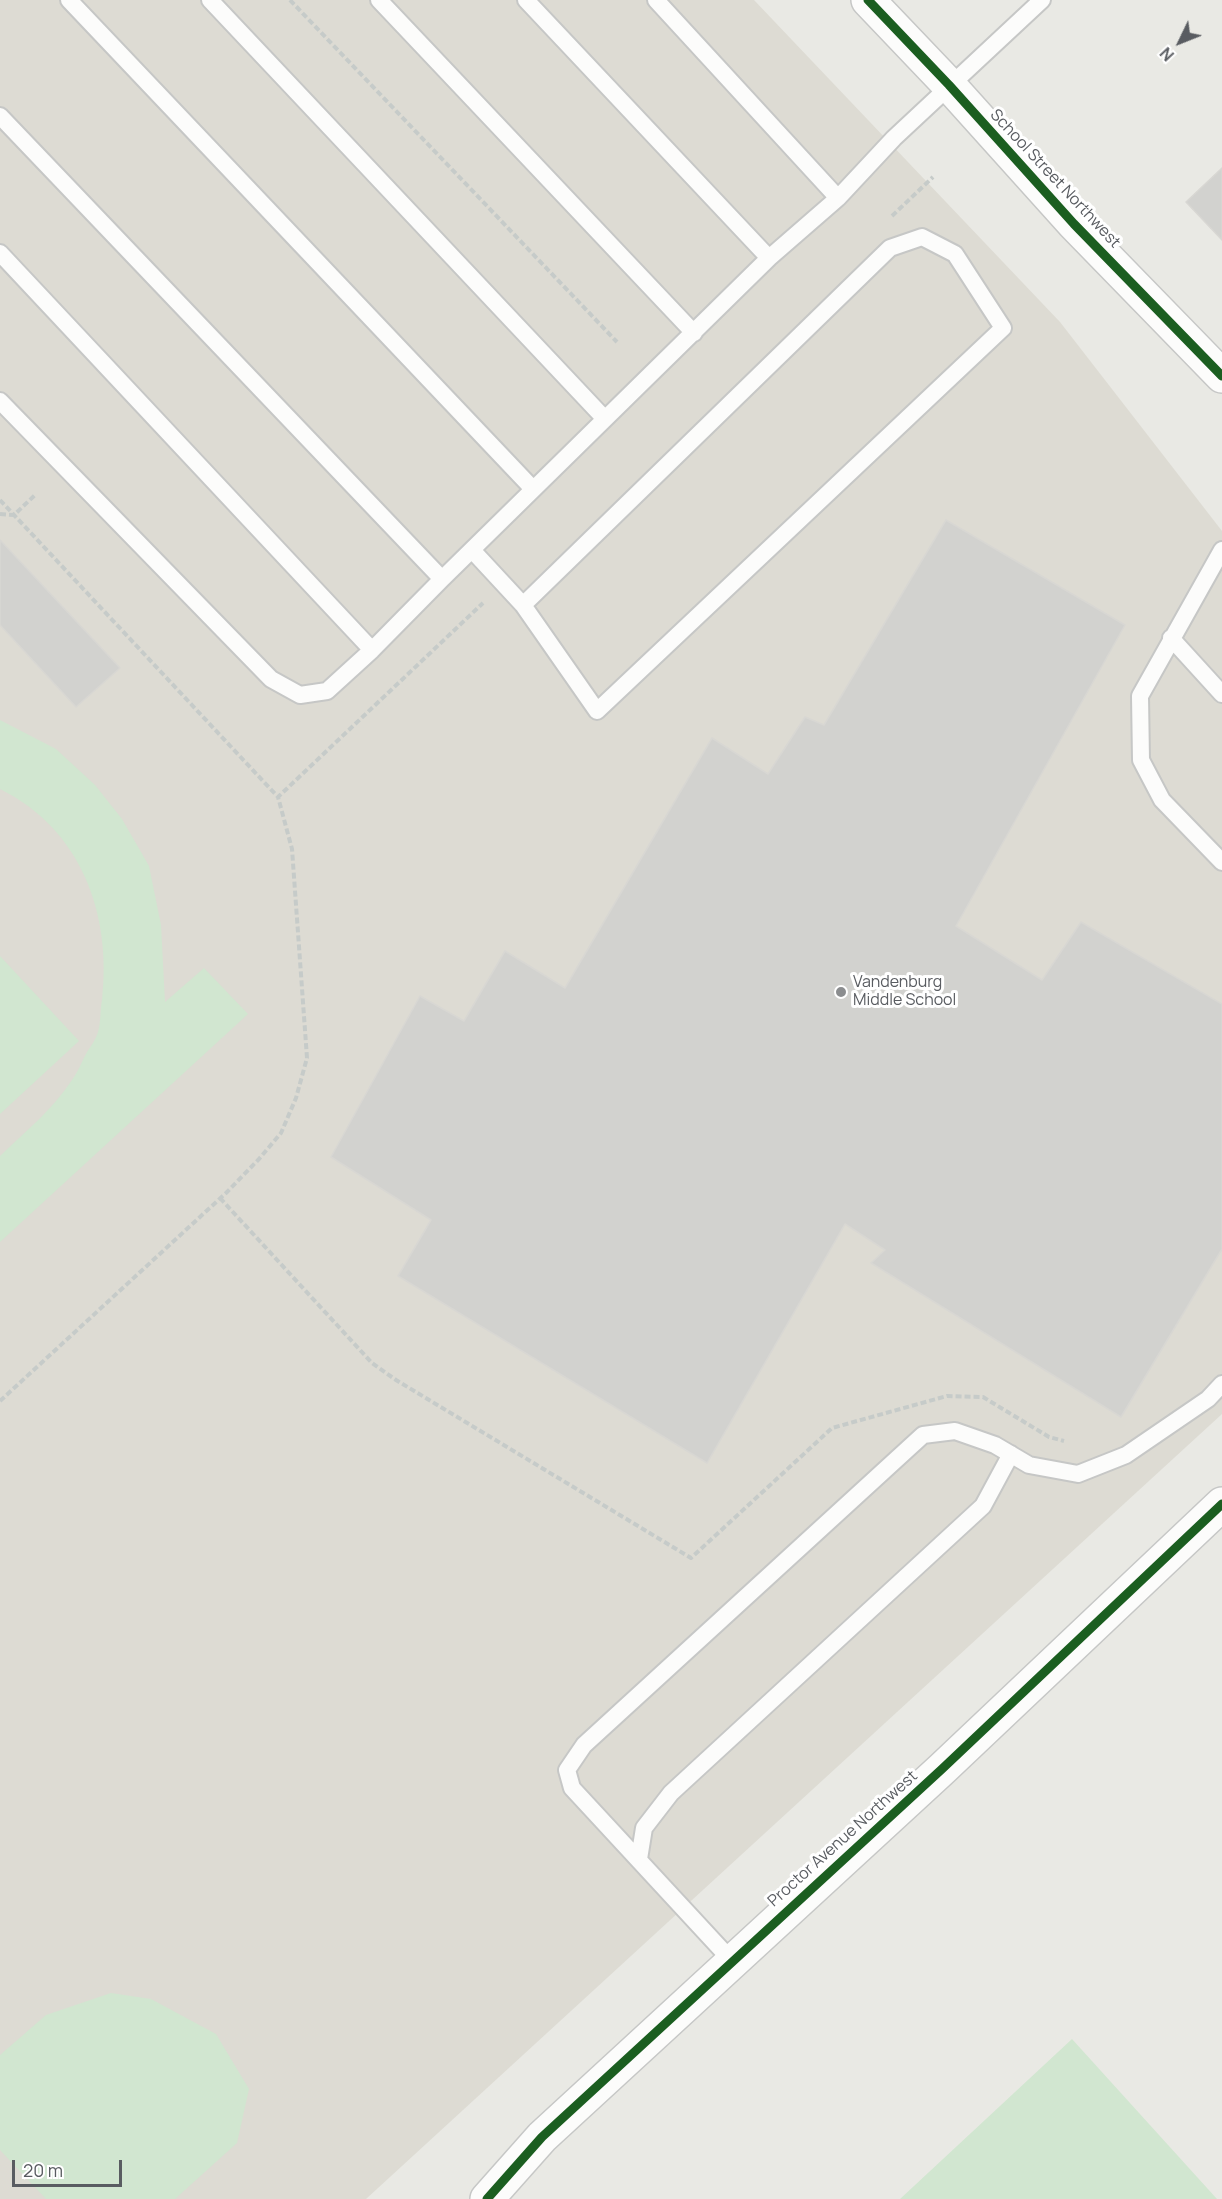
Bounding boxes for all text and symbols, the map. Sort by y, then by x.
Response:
north arrow [1150,12,1210,72]
text: N [1155,43,1179,66]
street label: School Street Northwest [986,106,1124,252]
place label: Vandenburg Middle School [853,973,956,1011]
marker: Vandenburg Middle School [834,985,848,999]
street label: Proctor Avenue Northwest [764,1767,922,1911]
scale bar [15,2148,124,2186]
text: 20 m [23,2158,63,2182]

